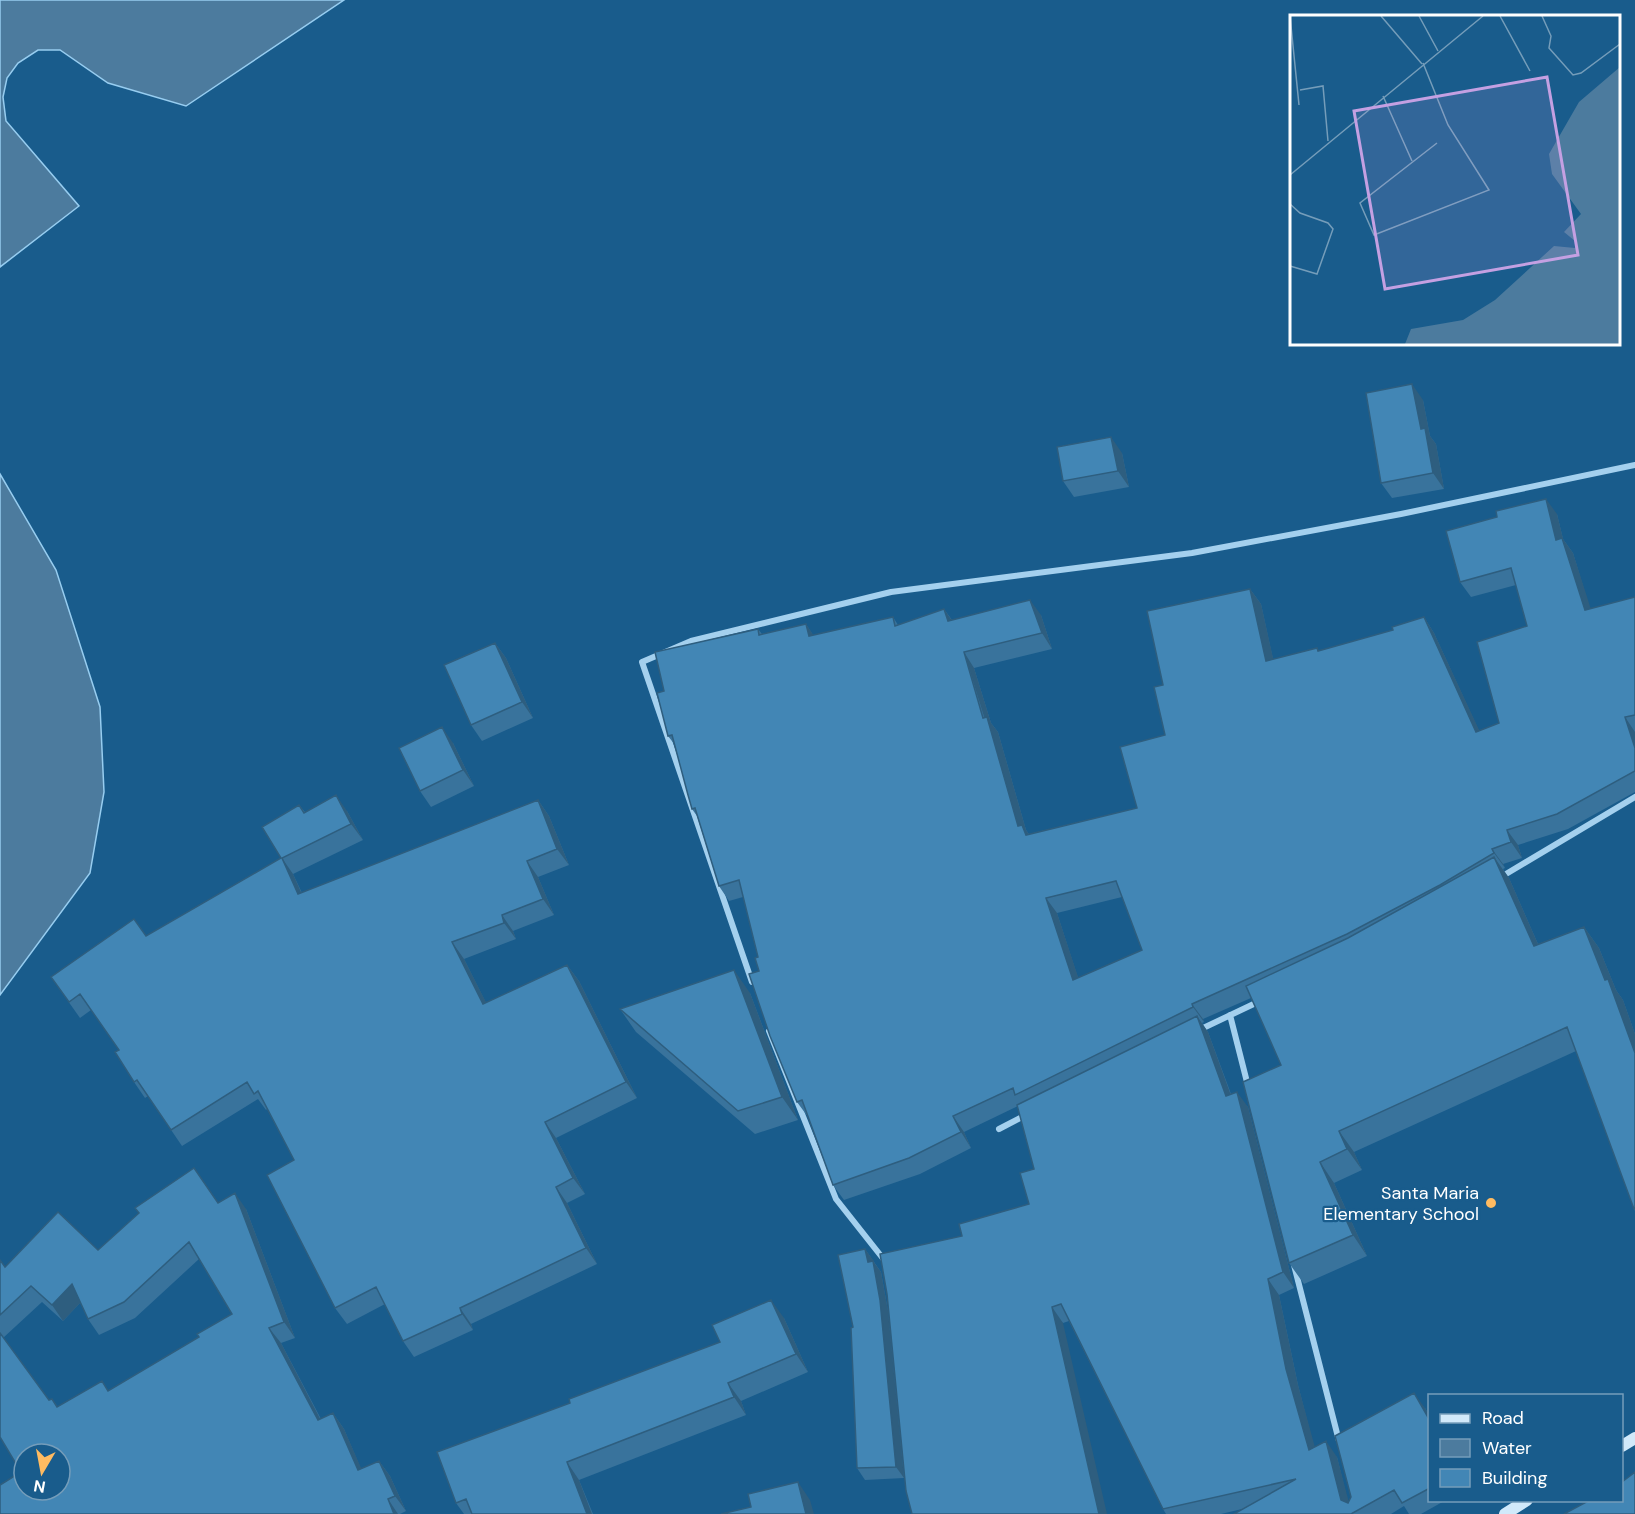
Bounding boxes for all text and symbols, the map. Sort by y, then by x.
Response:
inset map [1290,15,1620,345]
place label: Santa Maria Elementary School [1323,1181,1479,1226]
marker: Santa Maria Elementary School [1484,1196,1498,1210]
legend [1428,1394,1623,1502]
text: Road [1482,1406,1524,1430]
text: Water [1482,1436,1532,1460]
north arrow [12,1442,72,1502]
text: Building [1482,1466,1547,1490]
text: N [32,1475,47,1498]

